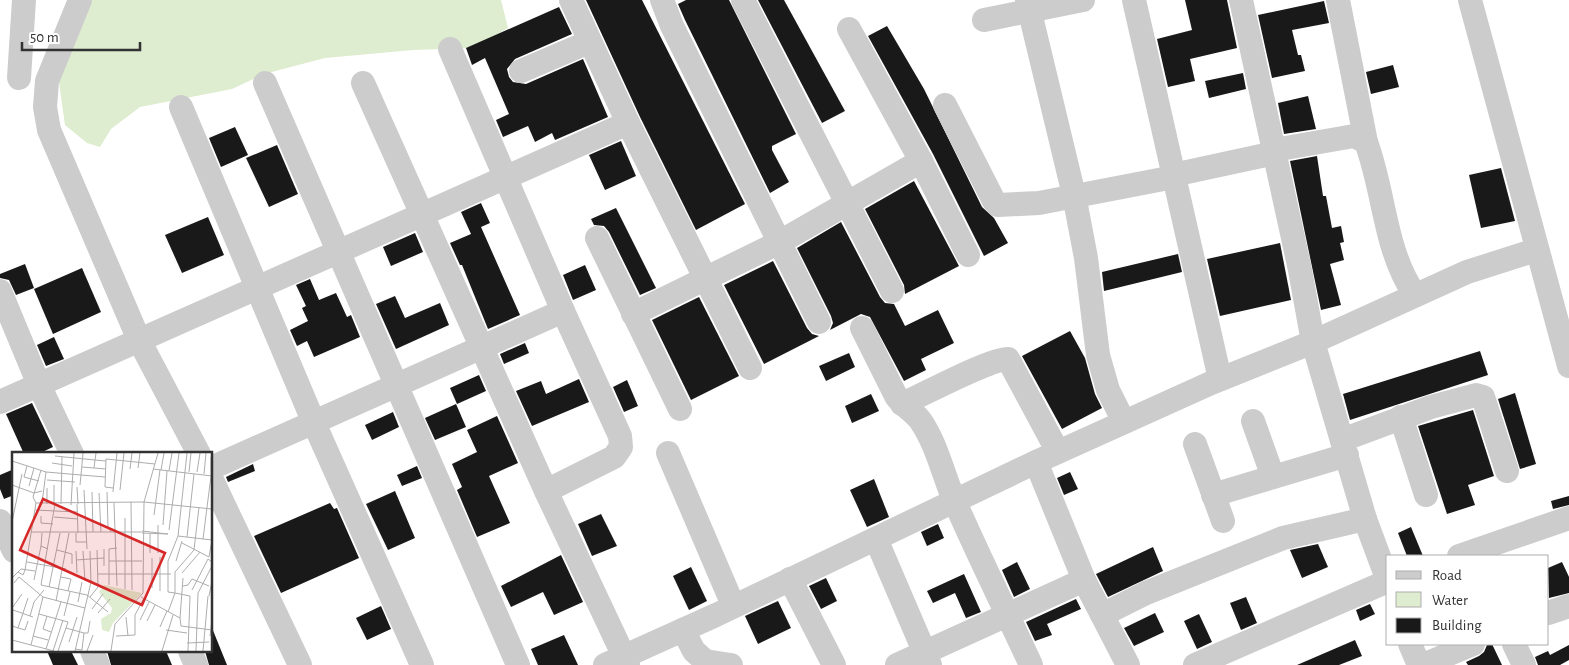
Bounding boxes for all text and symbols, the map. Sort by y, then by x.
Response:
scale bar [22,20,140,52]
text: 50 m [30,30,59,45]
inset map [12,452,212,652]
legend [1386,555,1549,645]
text: Road [1432,568,1462,583]
text: Water [1432,593,1468,608]
text: Building [1432,618,1482,633]

